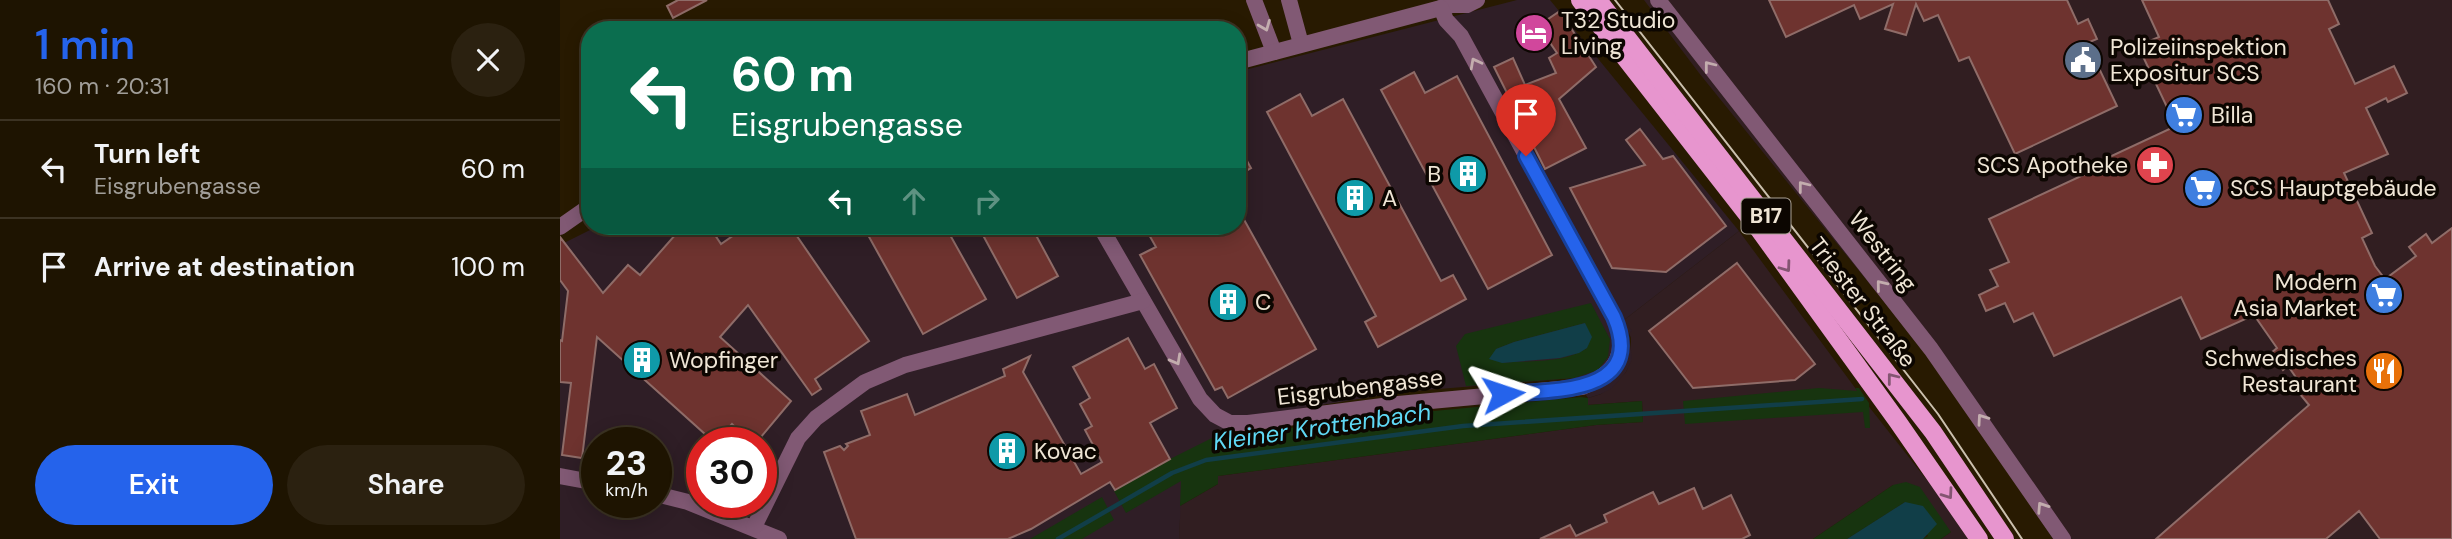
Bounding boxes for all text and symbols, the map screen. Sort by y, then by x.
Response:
place label: T32 Studio Living [1561,5,1675,61]
hotel icon: T32 Studio Living [1513,12,1555,54]
text: 1 min [35,17,135,72]
one-way arrow [1256,19,1270,31]
button: close [451,23,525,97]
place label: Polizeiinspektion Expositur SCS [2110,32,2287,88]
public building icon: Polizeiinspektion Expositur SCS [2062,39,2104,81]
text: 60 m [731,42,854,106]
icon: left [616,49,707,140]
one-way arrow [1470,58,1484,70]
one-way arrow [1704,61,1717,73]
text: 160 m · 20:31 [35,71,170,101]
pin [1496,84,1556,156]
supermarket icon: Billa [2163,94,2205,136]
icon: arrive [1507,95,1545,133]
place label: Billa [2211,100,2253,130]
text: Eisgrubengasse [731,104,963,146]
text: Turn left [94,137,201,171]
pharmacy icon: SCS Apotheke [2134,144,2176,186]
icon: left [35,150,73,188]
place label: SCS Apotheke [1977,150,2128,180]
text: 60 m [461,152,525,186]
building icon: B [1447,153,1489,195]
place label: B [1427,159,1441,189]
supermarket icon: SCS Hauptgebäude [2182,167,2224,209]
text: Eisgrubengasse [94,171,261,201]
place label: SCS Hauptgebäude [2230,173,2437,203]
building icon: A [1334,177,1376,219]
icon: left [822,182,860,220]
icon: ahead [895,182,933,220]
icon: right [968,182,1006,220]
one-way arrow [1798,182,1811,194]
place label: A [1382,183,1397,213]
road number: B17 [1742,198,1790,234]
street label: Westring [1842,205,1924,298]
street label: Triester Straße [1803,231,1923,373]
icon: arrive [35,248,73,286]
text: Arrive at destination [94,250,355,284]
text: 100 m [451,250,525,284]
one-way arrow [1778,260,1790,272]
place label: Modern Asia Market [2233,267,2357,323]
supermarket icon: Modern Asia Market [2363,274,2405,316]
building icon: C [1207,281,1249,323]
one-way arrow [1877,281,1889,294]
place label: C [1255,287,1272,317]
building icon: Wopfinger [621,339,663,381]
place label: Schwedisches Restaurant [2205,343,2357,399]
place label: Wopfinger [669,345,778,375]
restaurant icon: Schwedisches Restaurant [2363,350,2405,392]
one-way arrow [1168,353,1181,365]
position arrow [1466,357,1540,431]
street label: Eisgrubengasse [1275,362,1445,412]
one-way arrow [1887,374,1900,386]
water label: Kleiner Krottenbach [1211,396,1433,457]
one-way arrow [1978,414,1990,427]
speed limit sign: 30 [686,427,777,518]
building icon: Kovac [986,430,1028,472]
place label: Kovac [1034,436,1097,466]
text: 23 [606,440,647,486]
button: Exit [35,445,273,525]
button: Share [287,445,525,525]
text: km/h [605,478,648,502]
one-way arrow [1940,486,1952,499]
one-way arrow [2037,502,2050,515]

